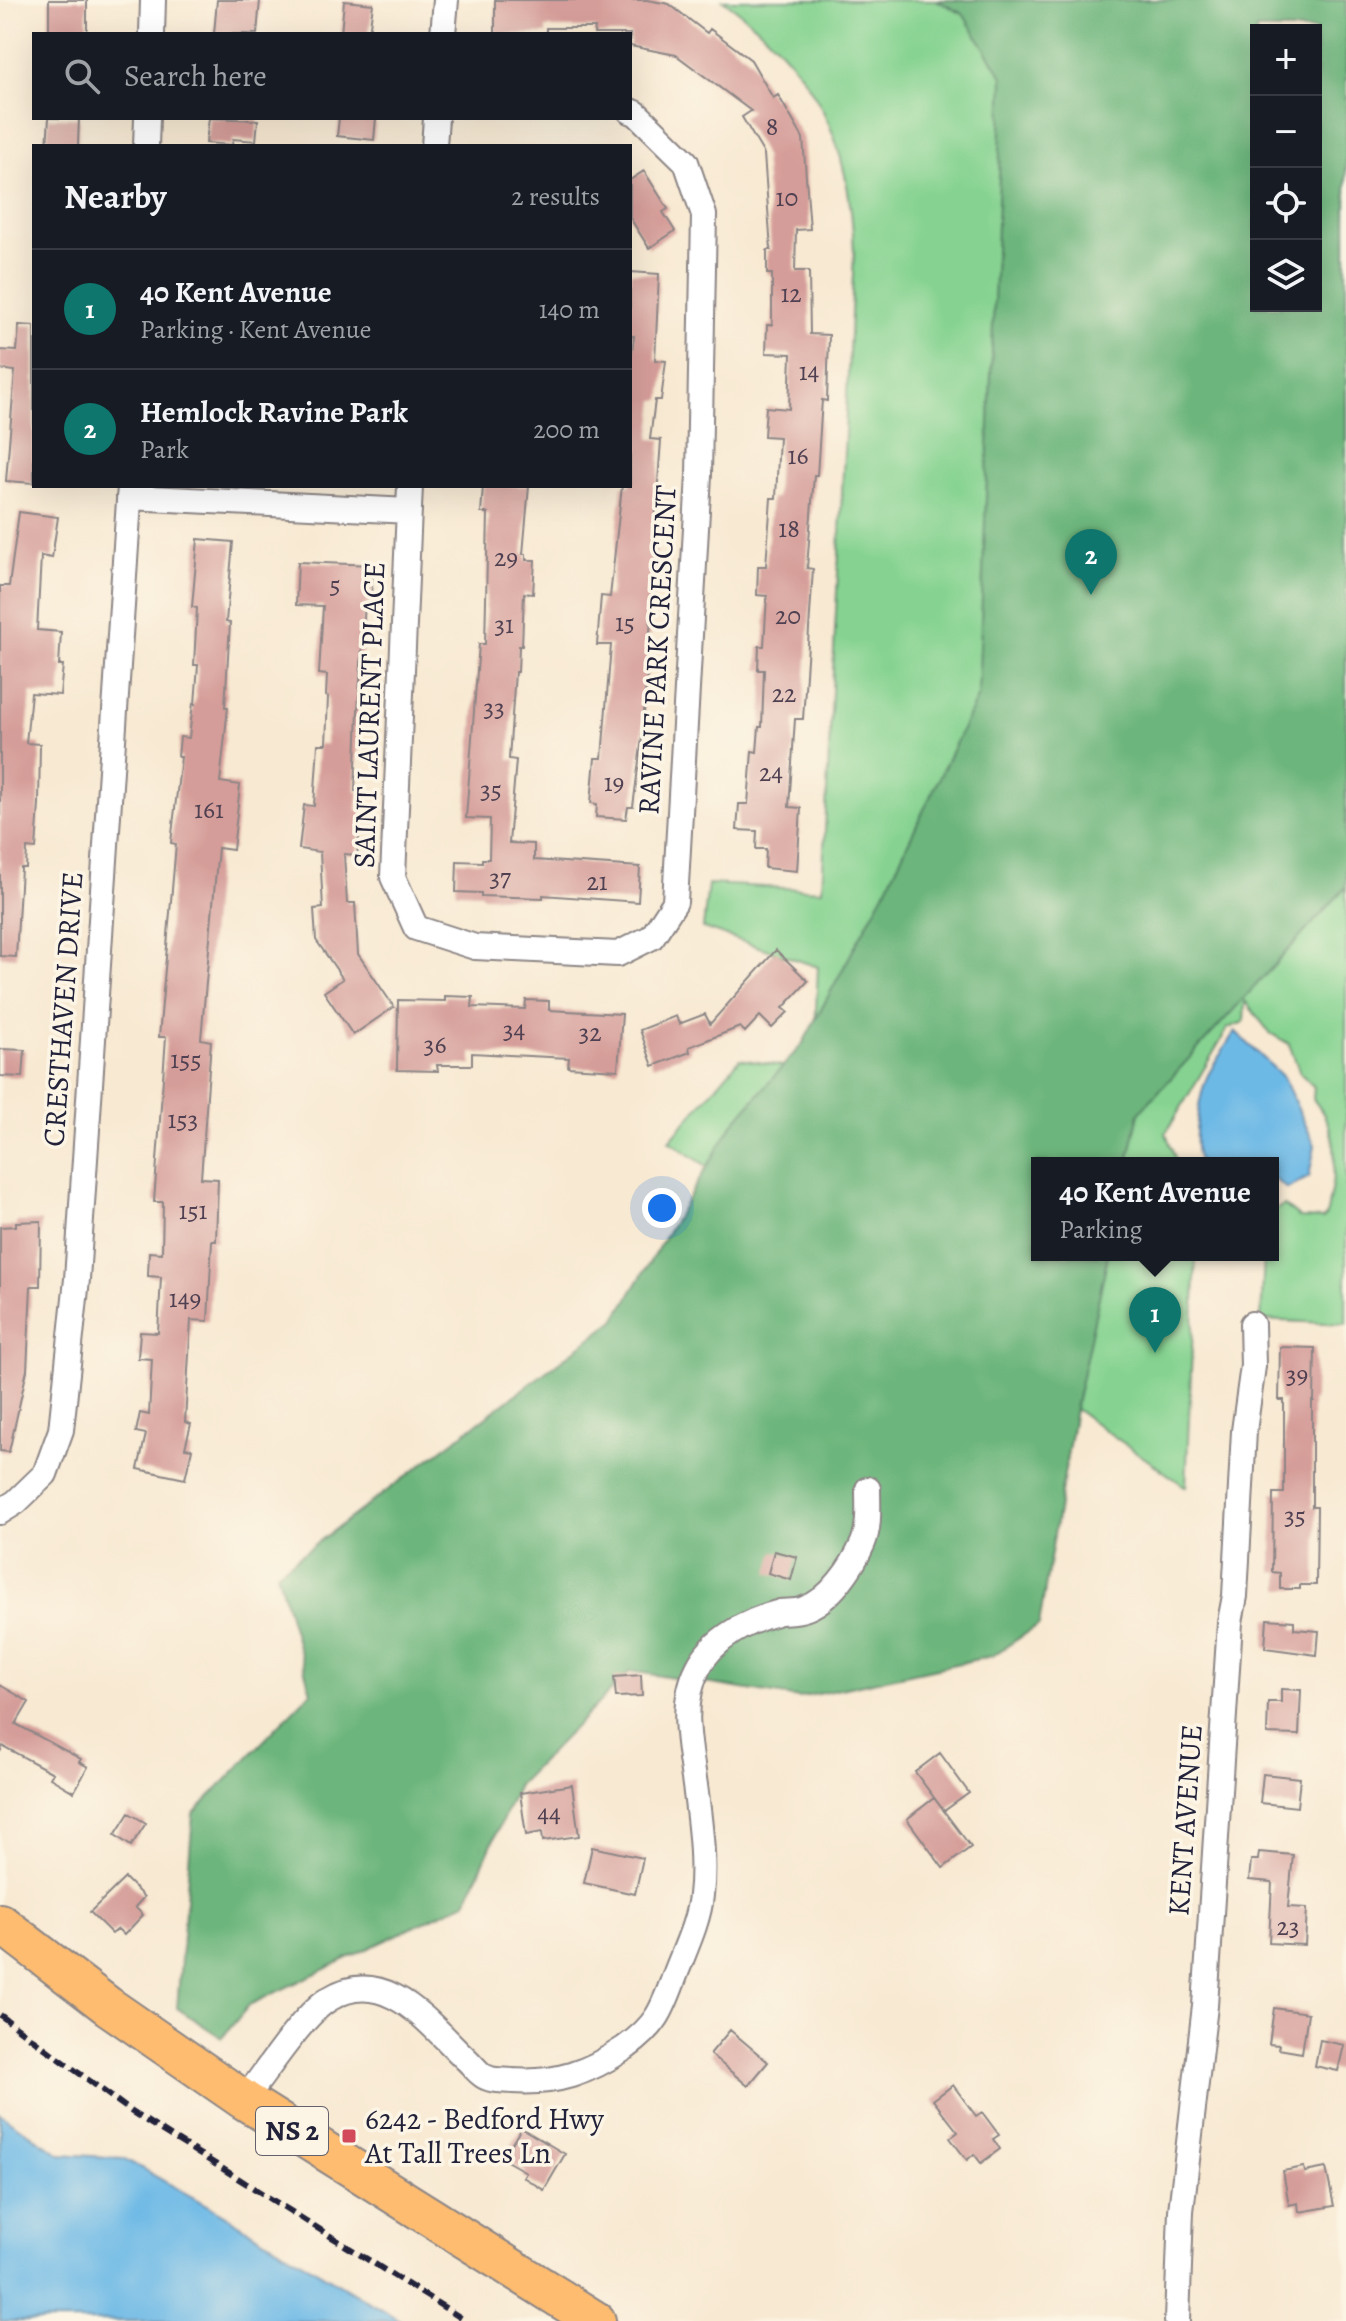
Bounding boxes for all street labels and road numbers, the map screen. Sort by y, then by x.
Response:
street label: RAVINE PARK CRESCENT [628,484,686,816]
street label: SAINT LAURENT PLACE [344,561,394,869]
street label: CRESTHAVEN DRIVE [33,870,93,1148]
street label: KENT AVENUE [1158,1723,1212,1917]
road number: NS 2 [256,2107,328,2155]

